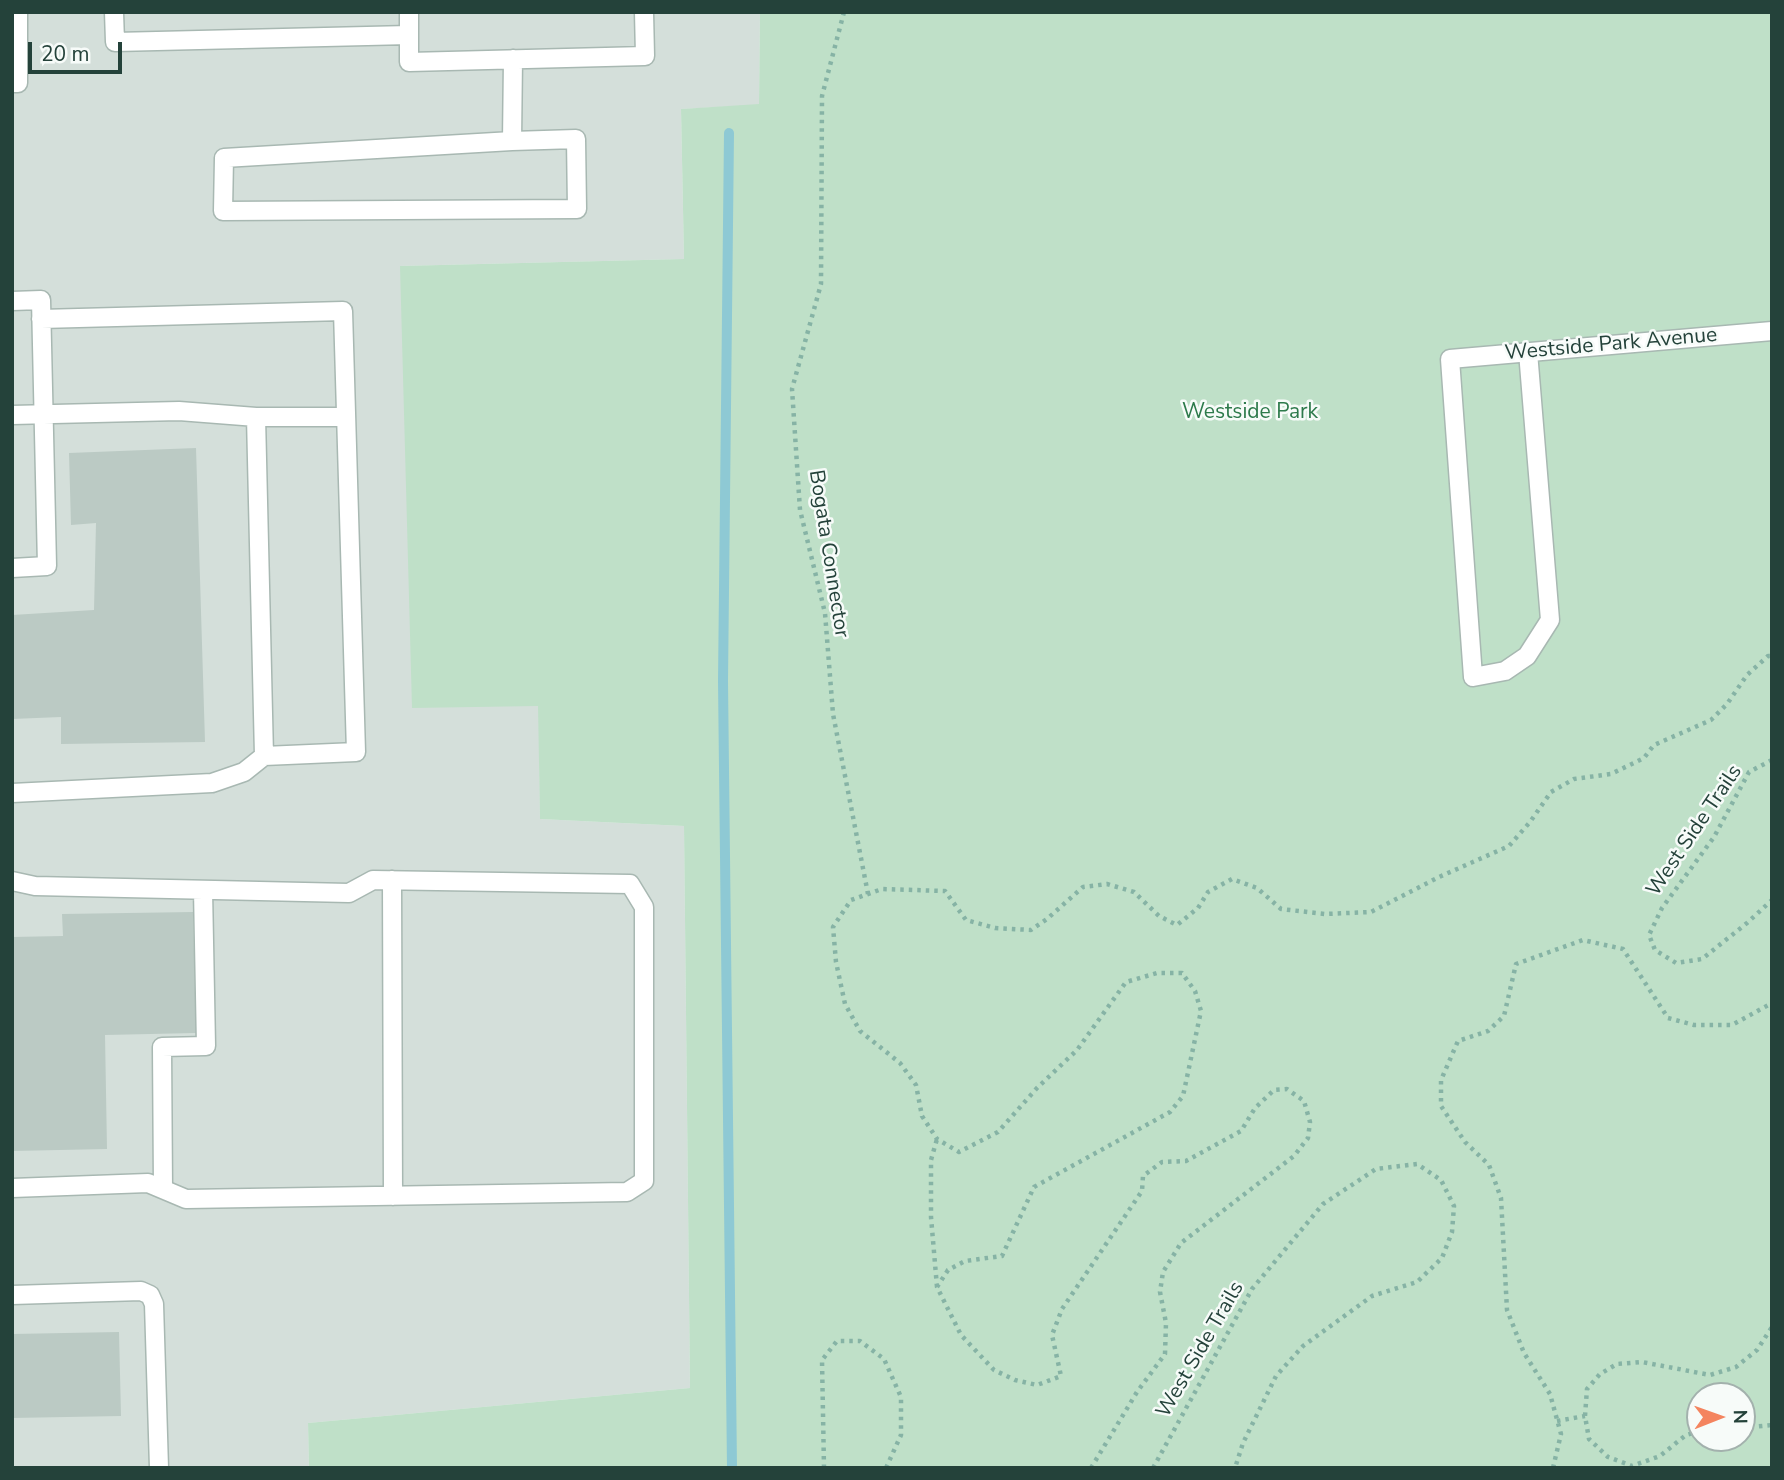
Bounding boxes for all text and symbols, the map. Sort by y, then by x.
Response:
scale bar [32,28,126,72]
text: 20 m [41,40,90,68]
street label: Westside Park Avenue [1504,323,1718,367]
park label: Westside Park [1182,400,1318,426]
street label: Bogata Connector [802,468,854,640]
street label: West Side Trails [1642,761,1748,901]
street label: West Side Trails [1152,1277,1250,1423]
north arrow [1686,1382,1756,1452]
text: N [1727,1409,1753,1424]

